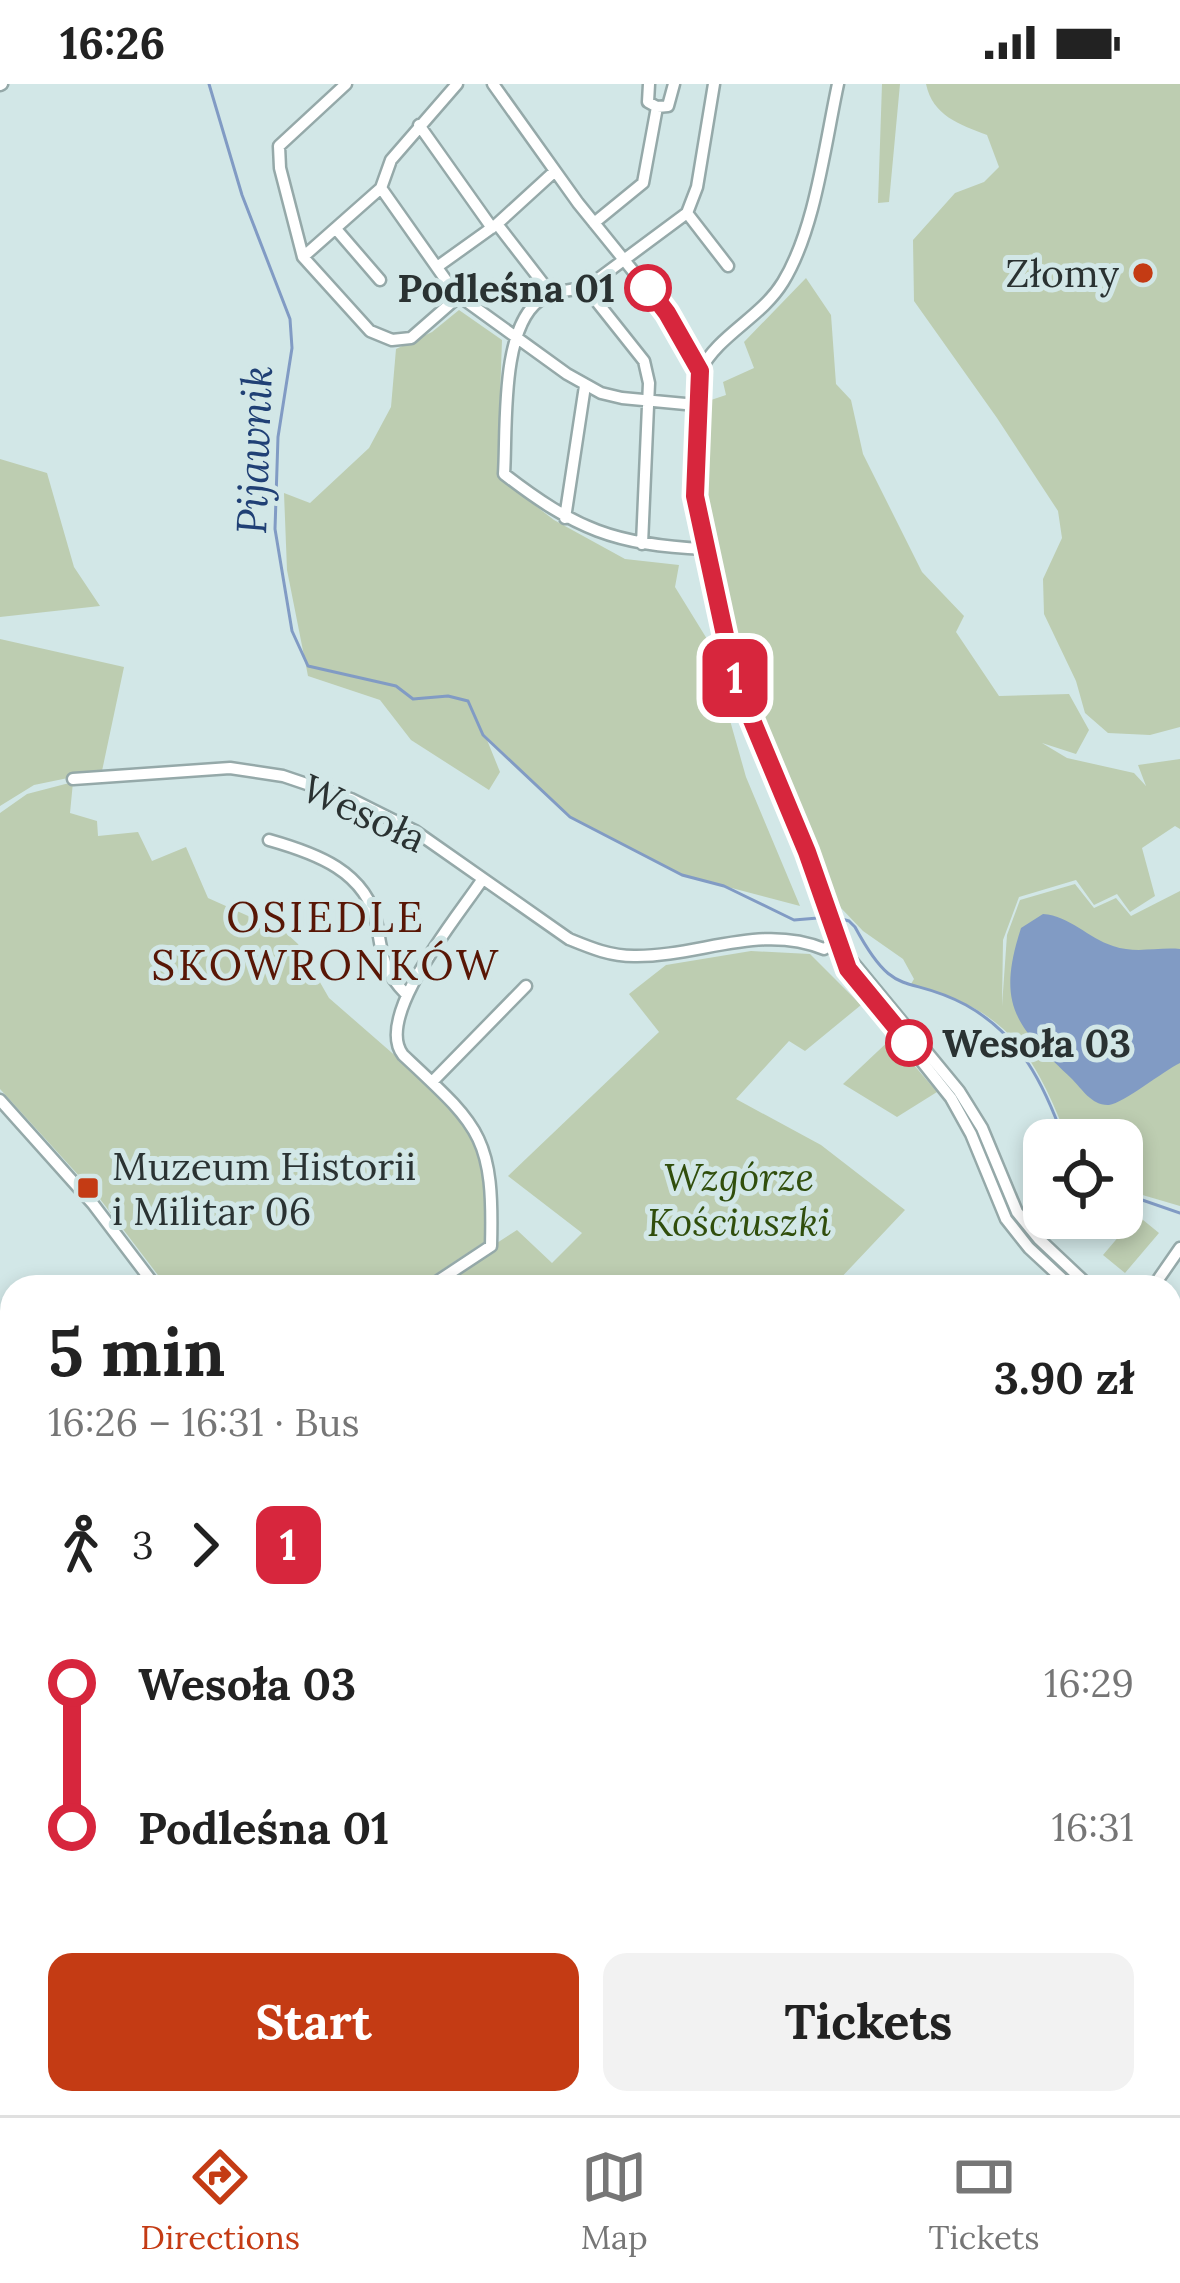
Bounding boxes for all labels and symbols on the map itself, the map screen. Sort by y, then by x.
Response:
place label: Złomy [1005,248,1119,298]
marker: Złomy [1130,260,1156,286]
place label: Podleśna 01 [397,263,615,313]
marker: Podleśna 01 [626,266,670,310]
water label: Pijawnik [224,365,284,535]
line badge: 1 [696,639,774,717]
street label: Wesoła [294,763,434,863]
district label: OSIEDLE SKOWRONKÓW [151,890,501,992]
place label: Wesoła 03 [942,1018,1131,1068]
marker: Wesoła 03 [887,1021,931,1065]
place label: Muzeum Historii i Militar 06 [112,1141,416,1236]
park label: Wzgórze Kościuszki [647,1152,831,1247]
marker: Muzeum Historii i Militar 06 [75,1175,101,1201]

